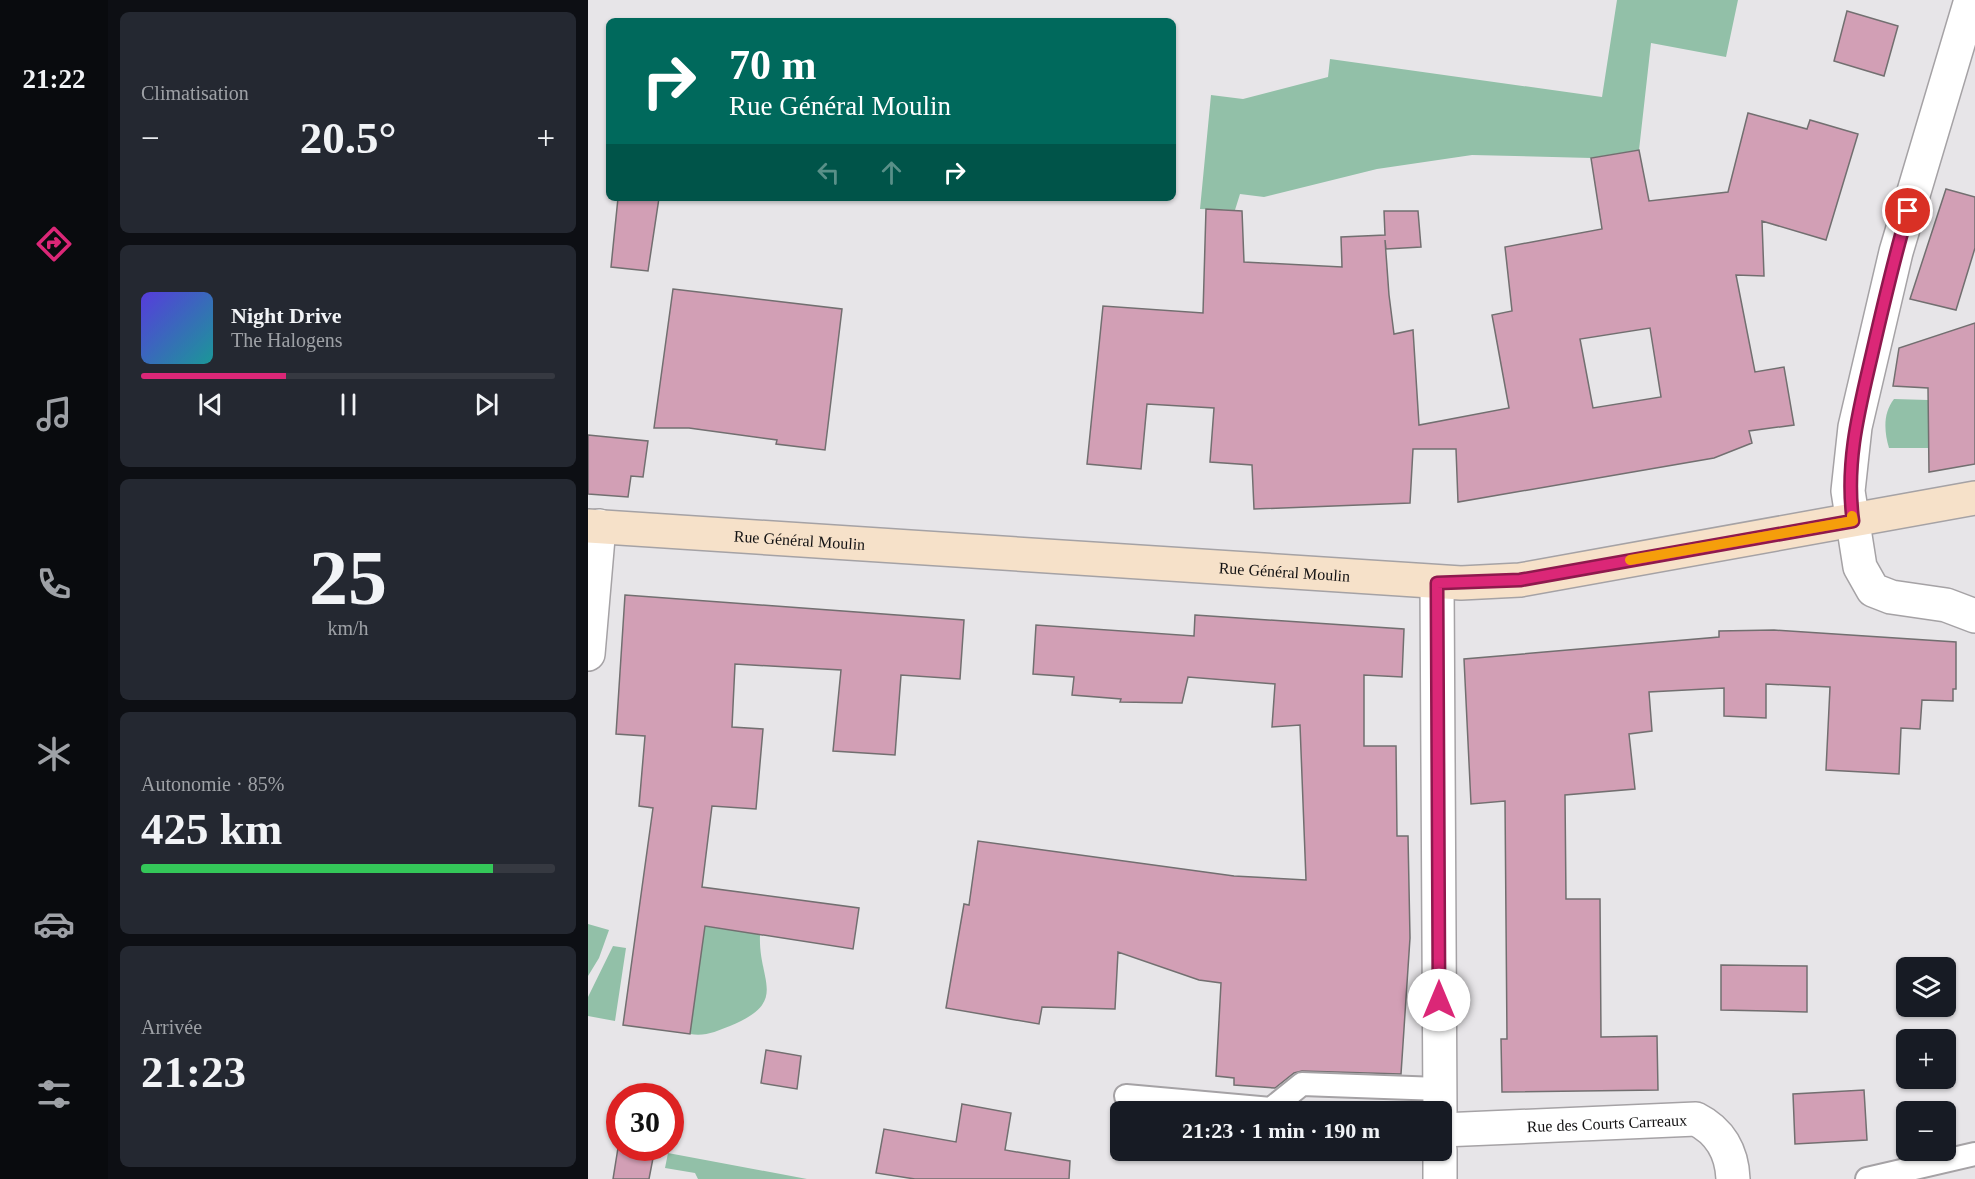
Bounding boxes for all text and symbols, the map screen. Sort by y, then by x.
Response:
icon: right [630,42,708,120]
text: 70 m [729,42,817,88]
text: 21:22 [23,64,86,94]
text: Climatisation [141,82,249,104]
text: Rue Général Moulin [729,91,951,121]
text: 20.5° [300,113,396,163]
text: − [141,120,160,156]
text: + [536,120,555,156]
icon: left [812,156,845,189]
icon: ahead [875,156,908,189]
icon: right [938,156,971,189]
pin [1882,185,1933,236]
icon: arrive [1891,194,1924,227]
icon: directions [33,223,75,265]
text: Night Drive [231,303,342,328]
text: The Halogens [231,329,343,351]
icon: previous [194,388,227,421]
icon: pause [332,388,365,421]
icon: next [470,388,503,421]
icon: music [33,393,75,435]
street label: Rue Général Moulin [733,527,866,553]
text: 25 [309,534,387,621]
street label: Rue Général Moulin [1218,559,1351,584]
icon: phone [33,563,75,605]
text: km/h [327,617,369,639]
icon: climate [33,733,75,775]
text: Autonomie · 85% [141,773,284,795]
text: 425 km [141,804,282,854]
icon: car [33,903,75,945]
map controls [1896,957,1956,1161]
button: layers [1896,957,1956,1017]
position arrow [1407,968,1471,1032]
text: Arrivée [141,1016,202,1038]
button: + [1896,1029,1956,1089]
text: 21:23 [141,1047,246,1097]
icon: filters [33,1073,75,1115]
speed limit sign: 30 [606,1083,684,1161]
button: − [1896,1101,1956,1161]
street label: Rue des Courts Carreaux [1526,1111,1687,1135]
text: 21:23 · 1 min · 190 m [1182,1118,1380,1143]

